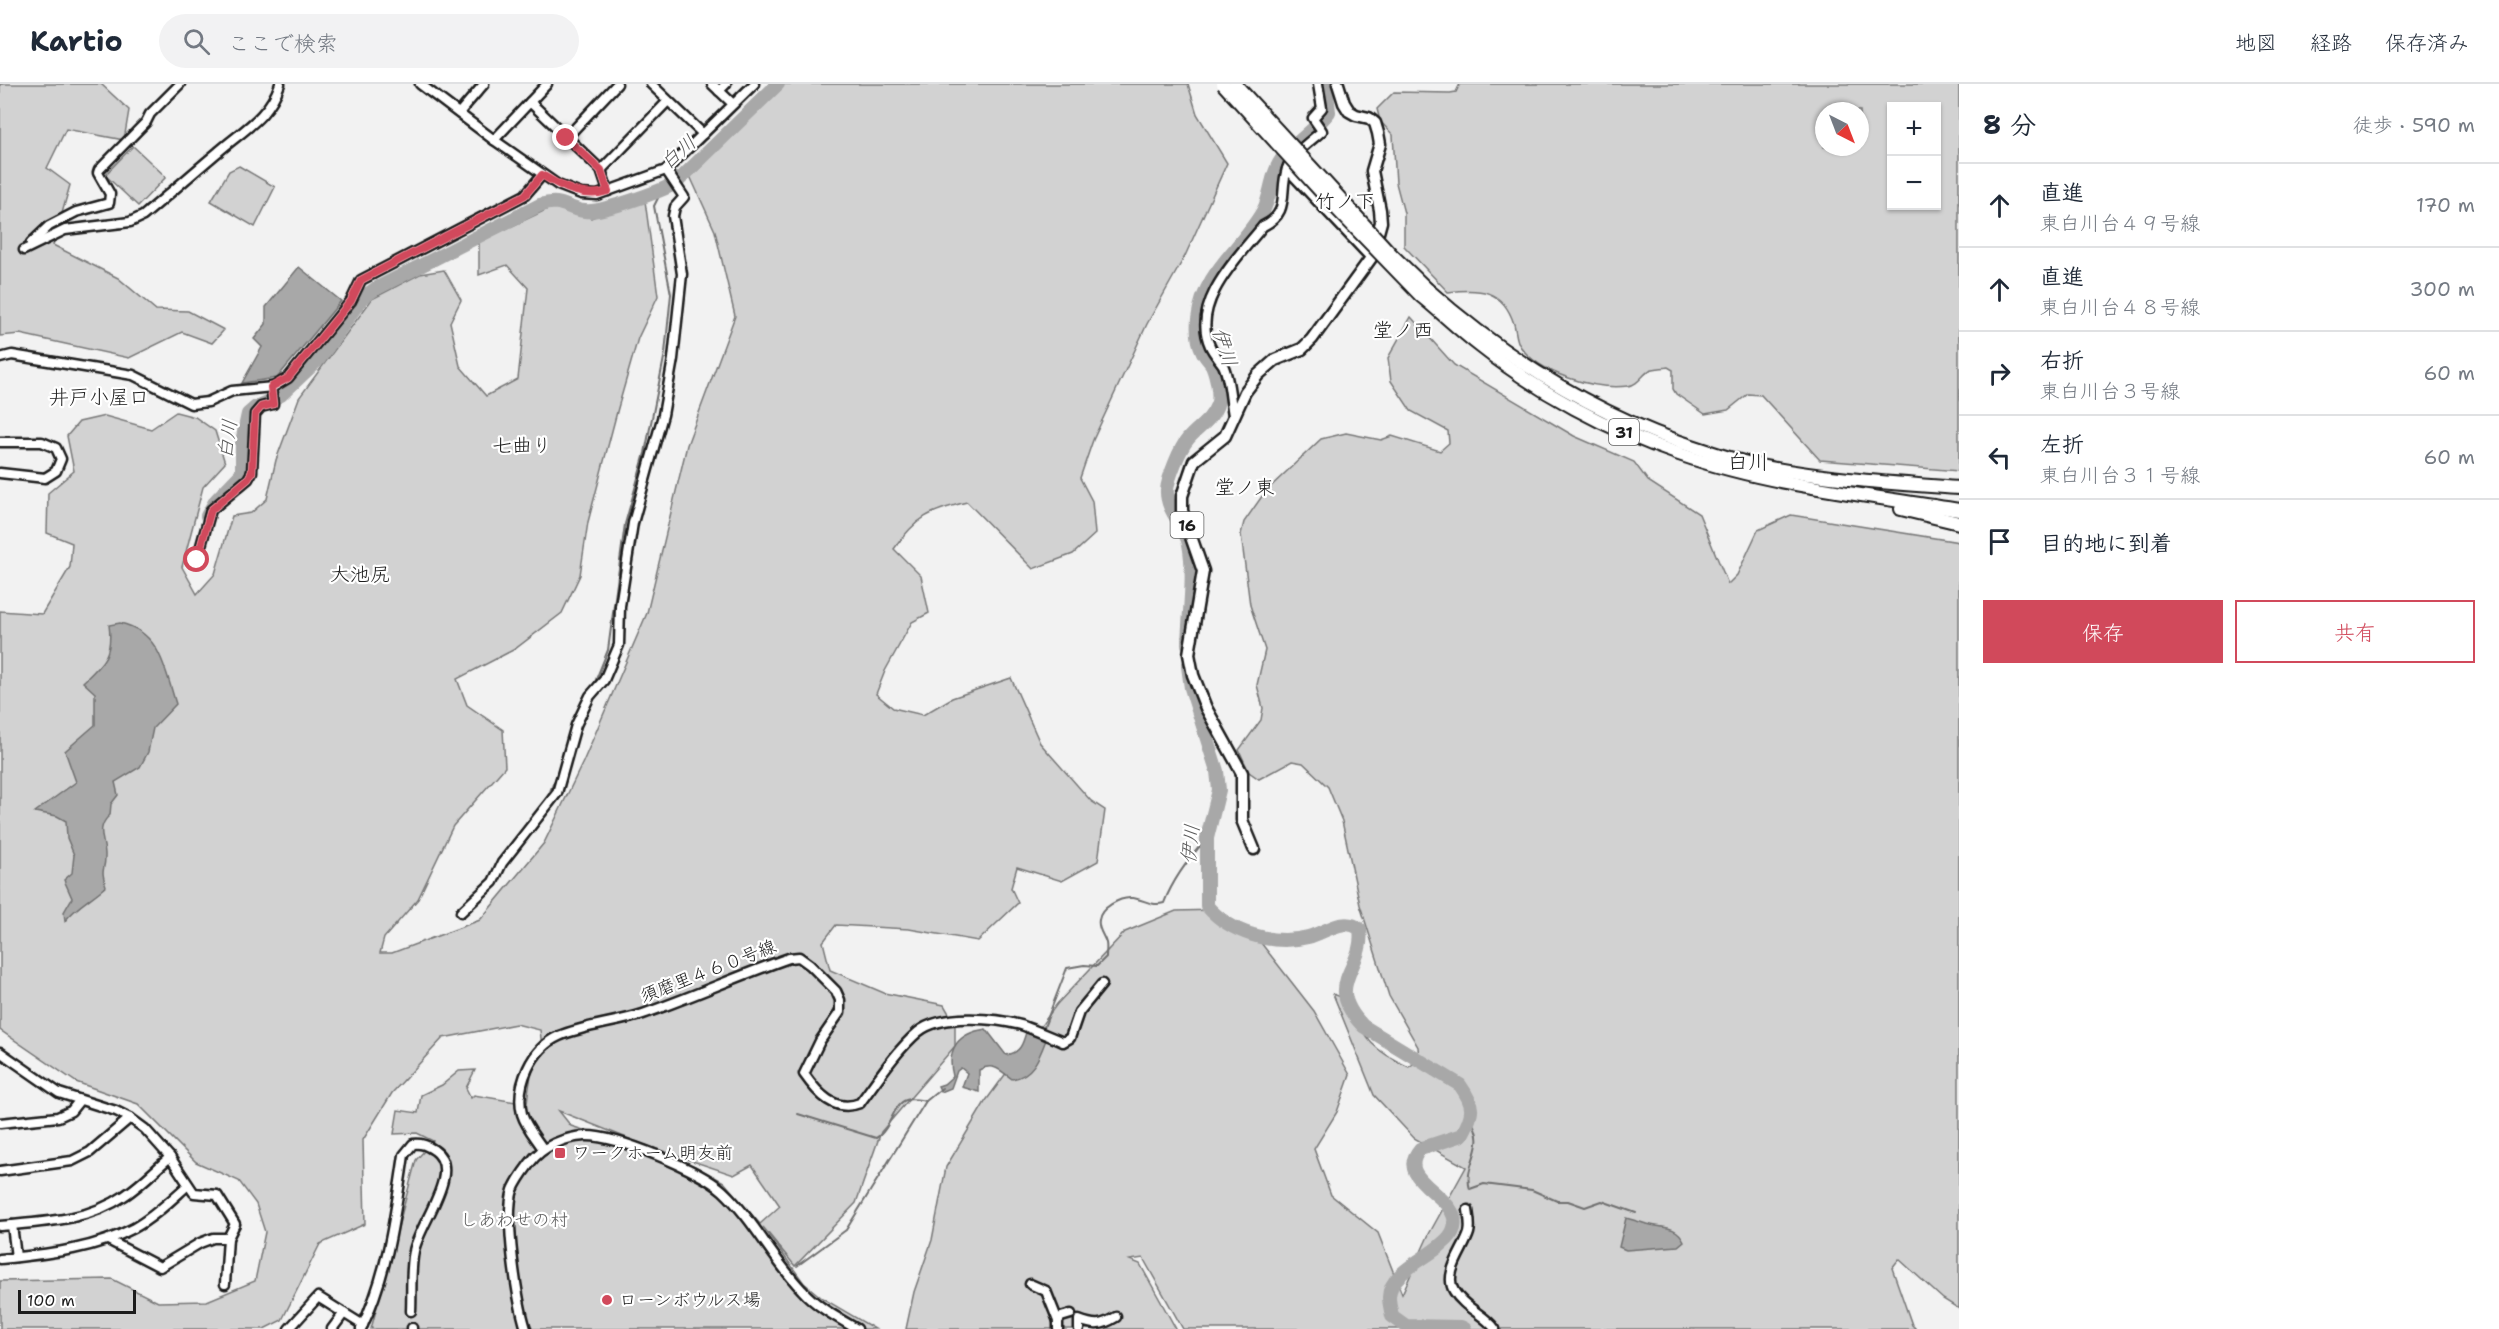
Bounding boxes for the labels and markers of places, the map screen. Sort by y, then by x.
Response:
place label: ワークホーム明友前 [572,1141,733,1165]
marker: ワークホーム明友前 [553,1146,567,1160]
place label: ローンボウルス場 [619,1288,760,1312]
marker: ローンボウルス場 [600,1293,614,1307]

